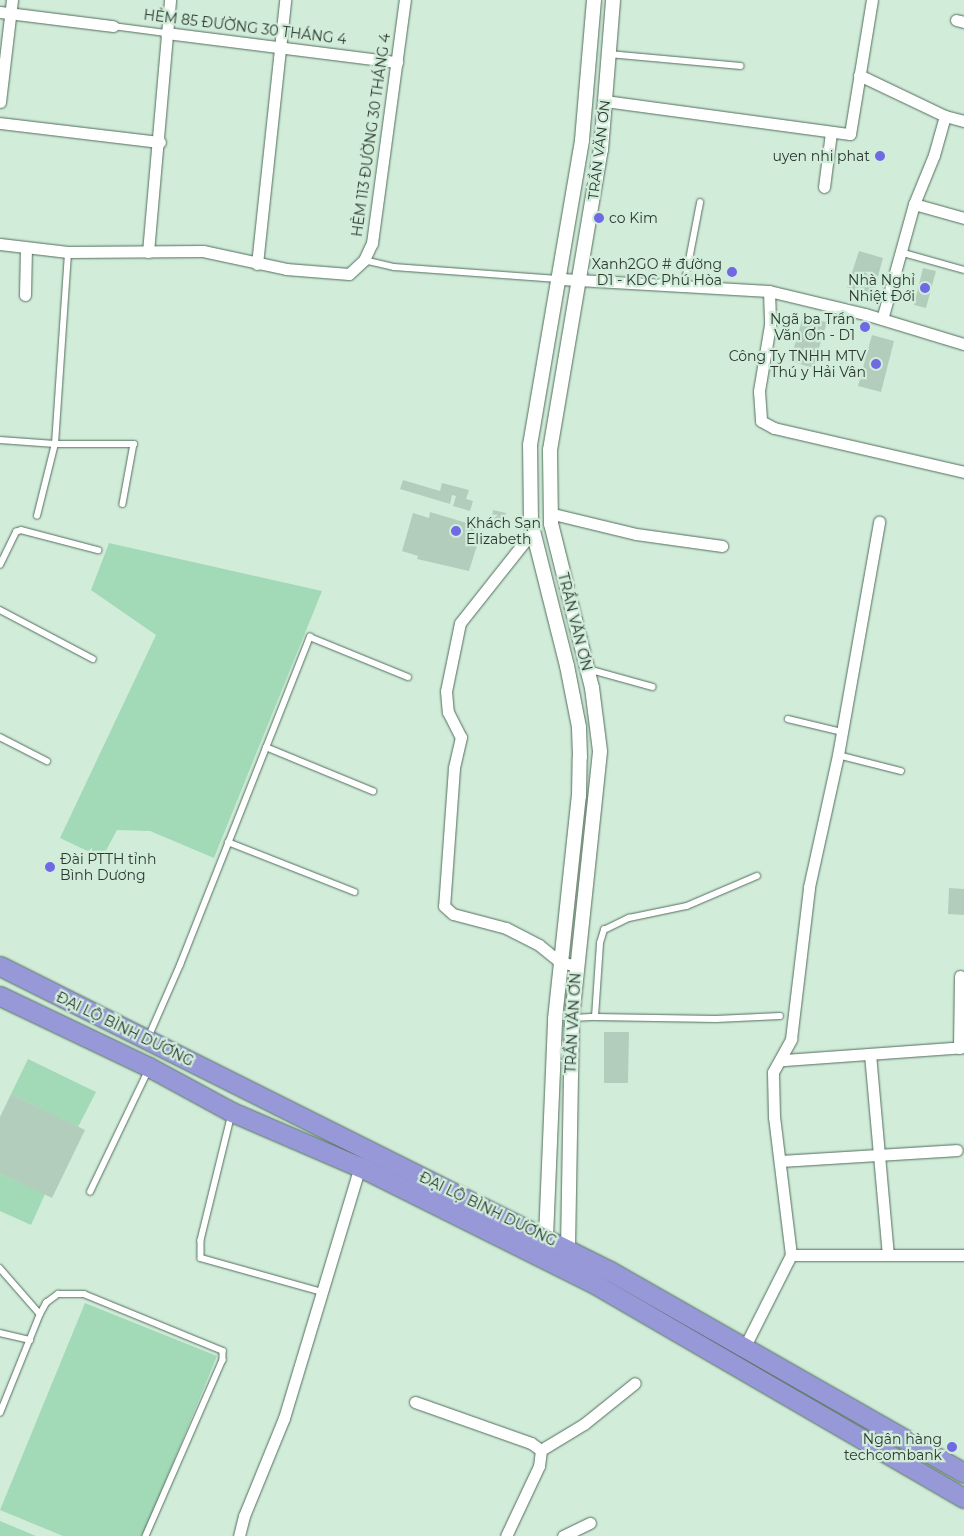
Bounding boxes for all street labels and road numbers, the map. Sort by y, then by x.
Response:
street label: HẺM 85 ĐƯỜNG 30 THÁNG 4 [143,6,347,48]
street label: HẺM 113 ĐƯỜNG 30 THÁNG 4 [348,32,394,238]
street label: TRẦN VĂN ƠN [585,99,613,201]
street label: TRẦN VĂN ƠN [555,571,595,673]
street label: TRẦN VĂN ƠN [562,972,584,1074]
street label: ĐẠI LỘ BÌNH DƯƠNG [54,988,196,1070]
street label: ĐẠI LỘ BÌNH DƯƠNG [417,1168,559,1250]

